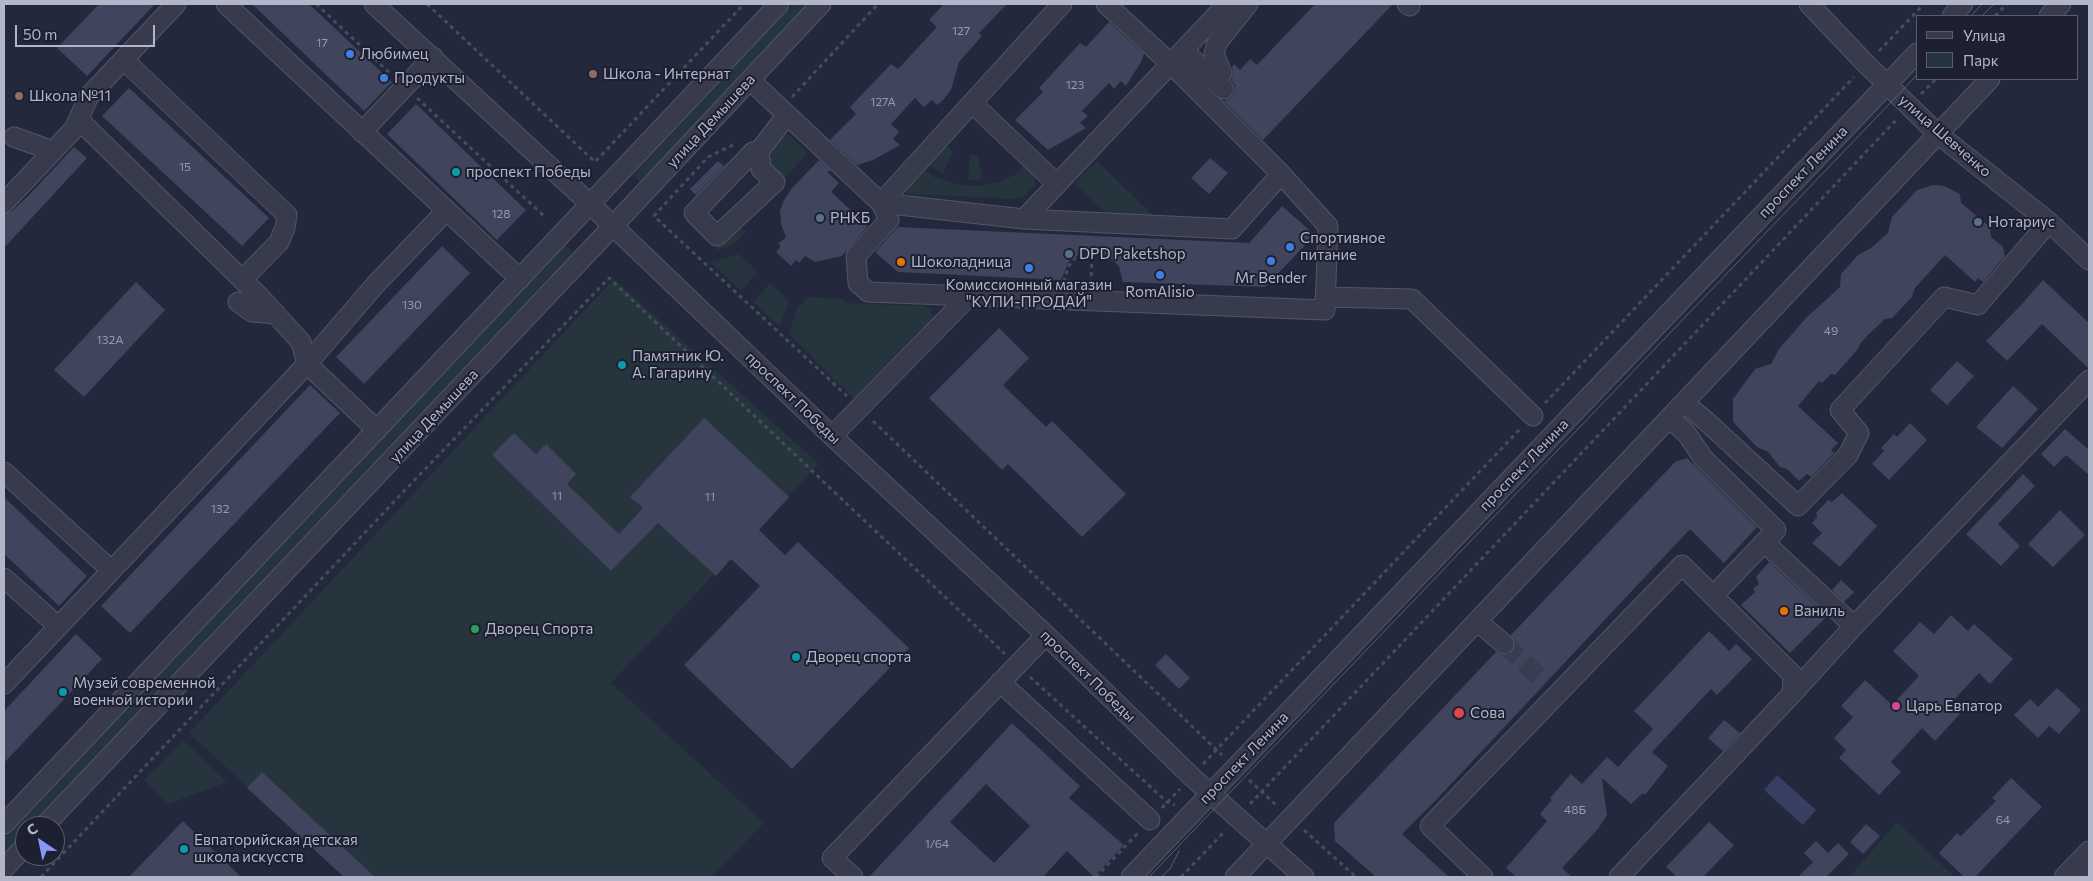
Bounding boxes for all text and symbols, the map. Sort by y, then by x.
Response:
scale bar [18,15,158,47]
legend [1916,15,2078,80]
house number: 127 [952,24,970,38]
text: 50 m [23,25,57,43]
text: Улица [1963,26,2005,44]
house number: 17 [316,36,328,50]
place label: Любимец [360,45,429,63]
marker: Любимец [344,48,356,60]
text: Парк [1963,51,1999,69]
place label: Школа - Интернат [603,65,731,83]
marker: Школа - Интернат [587,68,599,80]
place label: Продукты [394,69,465,87]
street label: улица Демышева [663,71,759,171]
marker: Продукты [378,72,390,84]
house number: 123 [1066,78,1084,92]
place label: Школа №11 [29,87,111,105]
marker: Школа №11 [13,90,25,102]
street label: улица Шевченко [1895,91,1995,181]
house number: 127А [870,95,896,109]
street label: проспект Ленина [1755,122,1851,222]
house number: 15 [179,160,191,174]
place label: проспект Победы [466,163,591,181]
marker: проспект Победы [450,166,462,178]
house number: 128 [491,207,511,221]
place label: РНКБ [830,209,870,227]
marker: РНКБ [814,212,826,224]
place label: Нотариус [1988,213,2055,231]
marker: Нотариус [1972,216,1984,228]
place label: Спортивное питание [1300,229,1385,264]
marker: Спортивное питание [1284,241,1296,253]
place label: DPD Paketshop [1079,245,1186,263]
marker: DPD Paketshop [1063,248,1075,260]
place label: Шоколадница [911,253,1011,271]
marker: Mr Bender [1265,255,1277,267]
marker: Шоколадница [895,256,907,268]
marker: Комиссионный магазин "КУПИ-ПРОДАЙ" [1023,262,1035,274]
marker: RomAlisio [1154,269,1166,281]
place label: Mr Bender [1235,269,1307,287]
place label: Комиссионный магазин "КУПИ-ПРОДАЙ" [946,276,1112,311]
place label: RomAlisio [1125,283,1195,301]
house number: 130 [402,298,422,312]
house number: 49 [1824,324,1838,338]
house number: 132А [97,333,123,347]
place label: Памятник Ю. А. Гагарину [632,347,724,382]
street label: проспект Победы [742,348,844,448]
marker: Памятник Ю. А. Гагарину [616,359,628,371]
street label: улица Демышева [386,366,482,466]
street label: проспект Ленина [1476,415,1572,515]
house number: 11 [552,489,562,503]
house number: 11 [705,490,715,504]
house number: 132 [211,502,229,516]
place label: Ваниль [1794,602,1845,620]
marker: Ваниль [1778,605,1790,617]
place label: Дворец Спорта [485,620,593,638]
marker: Дворец Спорта [469,623,481,635]
street label: проспект Победы [1037,626,1139,726]
place label: Дворец спорта [806,648,911,666]
marker: Дворец спорта [790,651,802,663]
place label: Музей современной военной истории [73,674,216,709]
marker: Музей современной военной истории [57,686,69,698]
place label: Царь Евпатор [1906,697,2002,715]
marker: Царь Евпатор [1890,700,1902,712]
place label: Сова [1470,704,1505,722]
marker: Сова [1452,706,1466,720]
street label: проспект Ленина [1196,708,1292,808]
house number: 48Б [1564,803,1586,817]
house number: 64 [1996,813,2010,827]
north arrow [15,816,65,866]
text: С [23,819,41,839]
place label: Евпаторийская детская школа искусств [194,831,358,866]
house number: 1/64 [925,837,949,851]
marker: Евпаторийская детская школа искусств [178,843,190,855]

